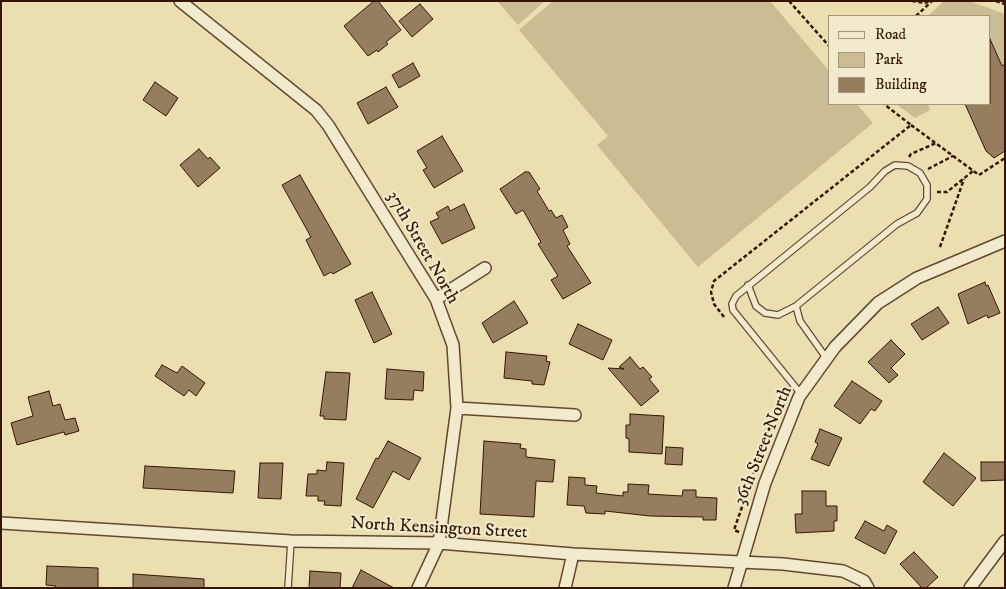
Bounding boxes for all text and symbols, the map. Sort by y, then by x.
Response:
legend [828,15,991,105]
text: Road [875,25,906,44]
text: Park [875,50,903,69]
text: Building [875,75,927,94]
street label: 37th Street North [381,188,463,308]
street label: 36th Street North [730,383,798,509]
street label: North Kensington Street [350,514,528,544]

